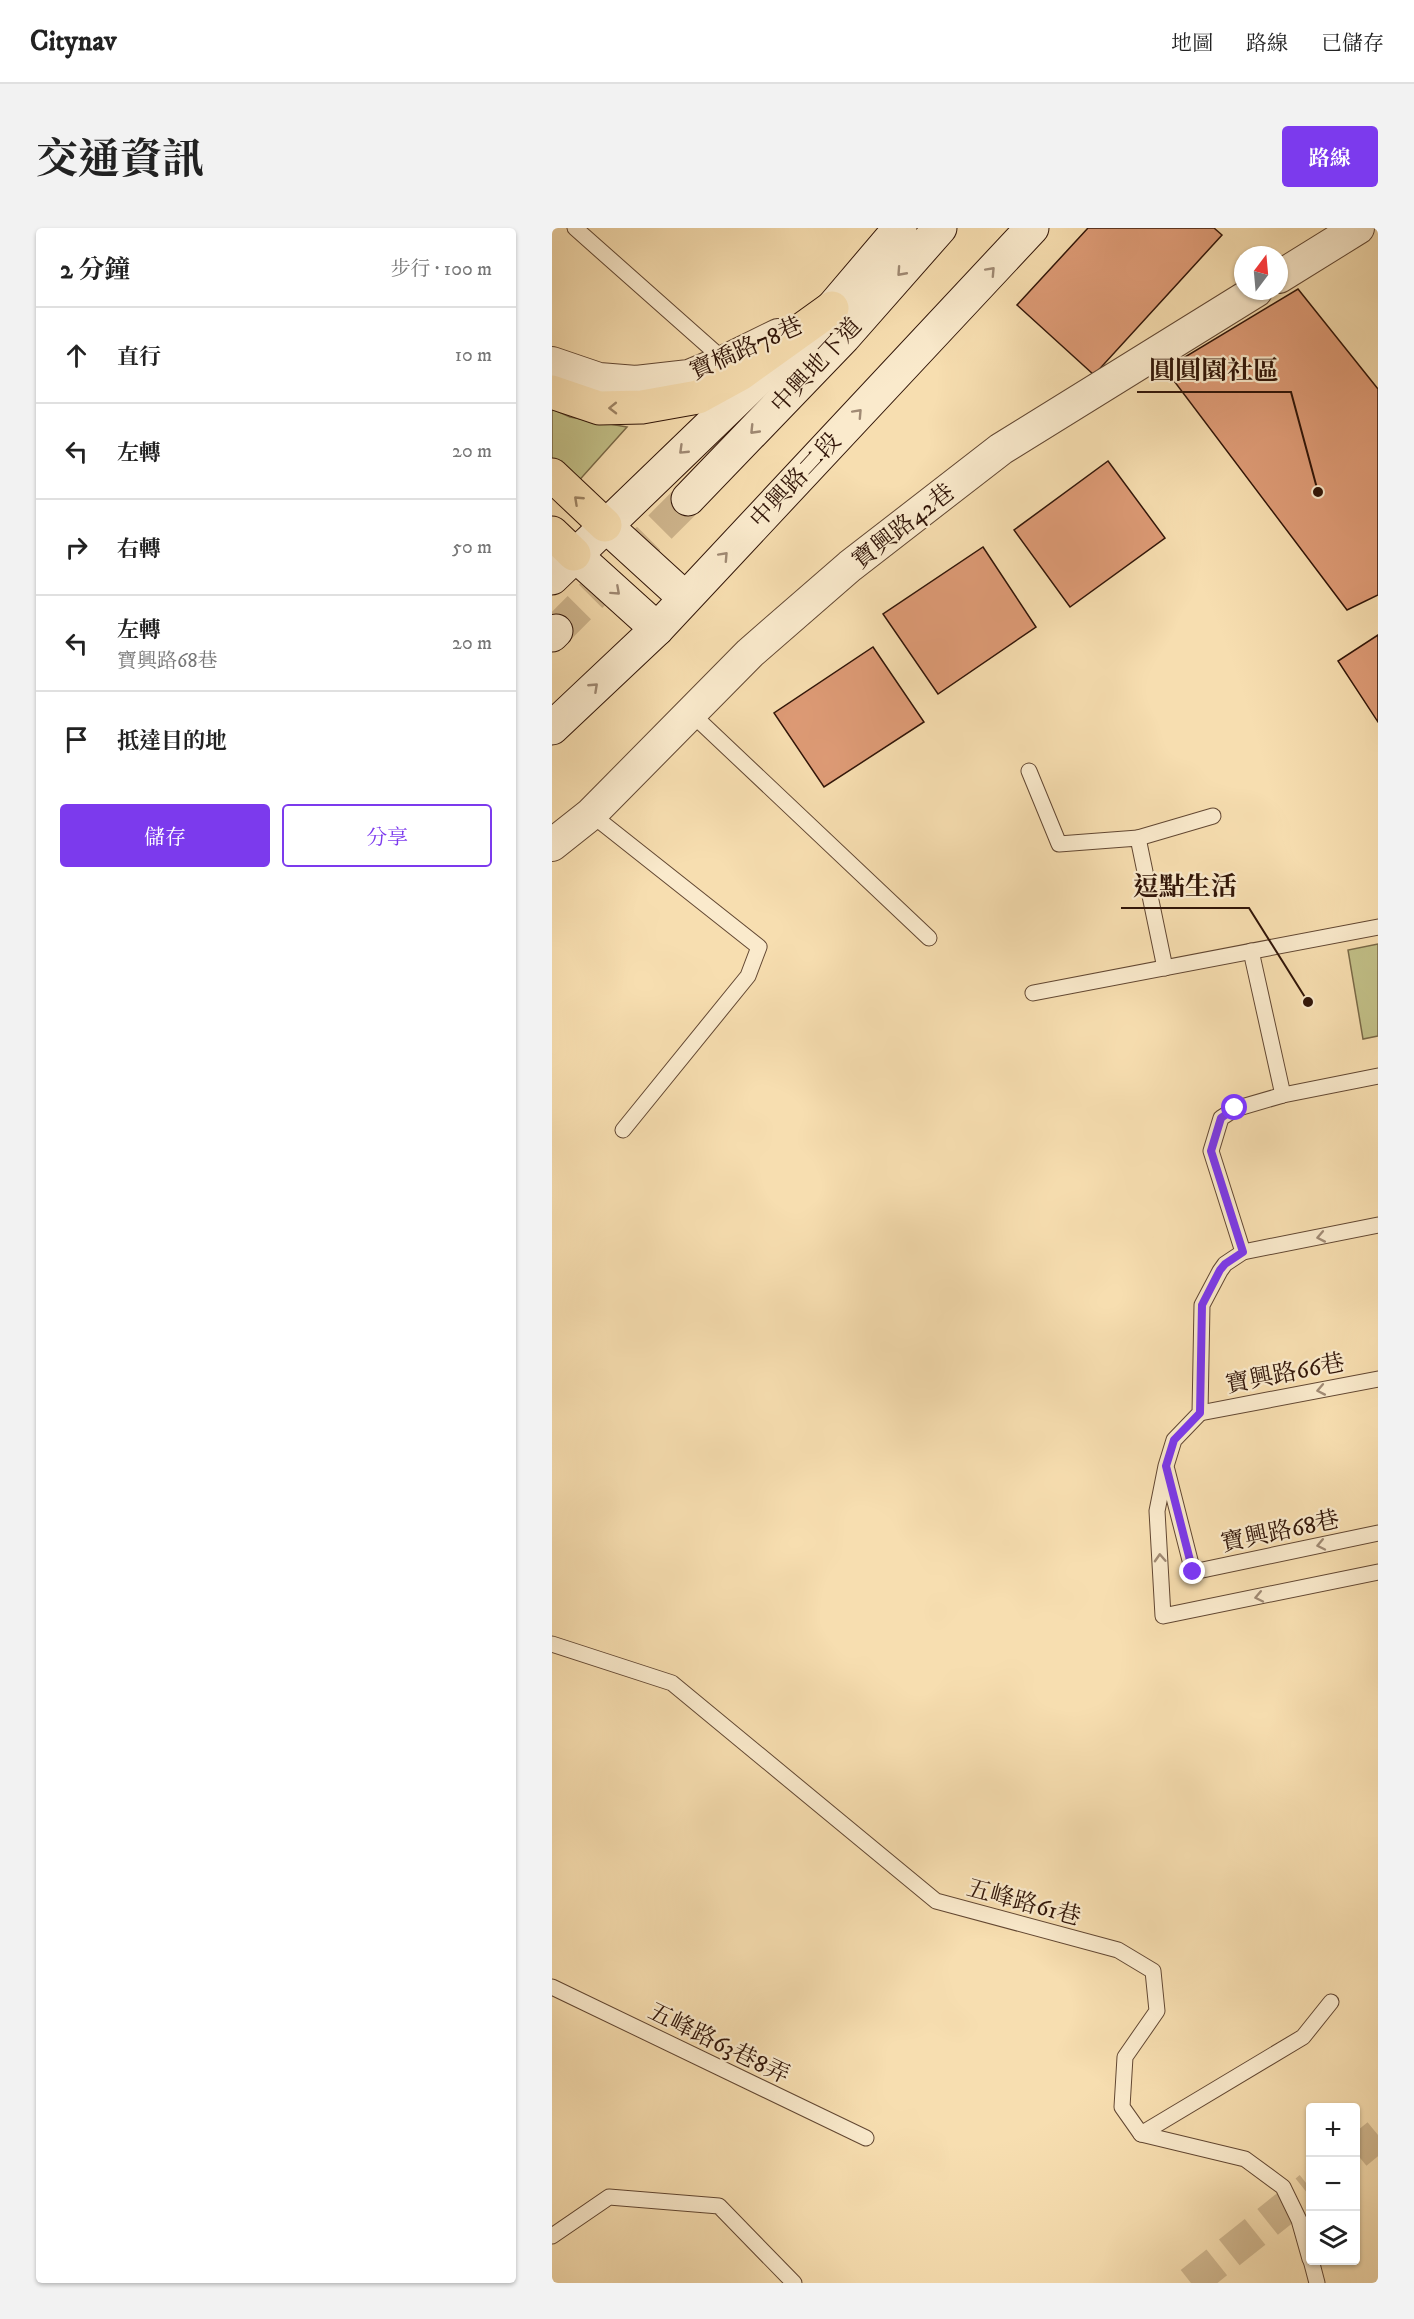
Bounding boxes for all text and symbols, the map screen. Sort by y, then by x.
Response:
text: Citynav [30,24,117,59]
text: 地圖 [1171,31,1213,57]
text: 路線 [1246,31,1288,57]
text: 已儲存 [1321,31,1384,57]
button: 路線 [1282,126,1378,187]
text: 交通資訊 [36,135,204,187]
north arrow [1234,246,1288,300]
text: 2 分鐘 [60,254,130,287]
text: 步行 · 100 m [390,257,492,282]
one-way arrow [898,265,909,276]
one-way arrow [984,268,995,279]
street label: 寶橋路78巷 [685,311,808,387]
street label: 中興地下道 [765,312,869,420]
icon: ahead [60,339,93,372]
text: 10 m [455,343,492,368]
text: 直行 [117,344,161,371]
callout: 圓圓園社區 [1137,348,1291,392]
text: 圓圓園社區 [1149,355,1279,388]
one-way arrow [608,402,617,414]
one-way arrow [851,410,862,420]
one-way arrow [751,422,762,433]
street label: 中興路二段 [744,427,848,535]
icon: left [60,435,93,468]
text: 20 m [452,439,492,464]
text: 左轉 [117,440,161,467]
one-way arrow [679,442,690,453]
street label: 寶興路42巷 [846,478,961,576]
one-way arrow [575,496,585,507]
icon: right [60,531,93,564]
text: 50 m [452,535,492,560]
text: 右轉 [117,536,161,563]
one-way arrow [717,552,728,563]
one-way arrow [609,584,619,595]
text: 左轉 [117,617,161,644]
icon: left [60,627,93,660]
text: 20 m [452,631,492,656]
text: 寶興路68巷 [117,649,217,674]
one-way arrow [587,684,598,695]
icon: arrive [60,723,93,756]
text: 抵達目的地 [117,728,227,755]
button: 儲存 [60,804,270,867]
button: 分享 [282,804,492,867]
callout: 逗點生活 [1121,864,1249,908]
text: 逗點生活 [1133,871,1237,904]
route start [1221,1094,1247,1120]
one-way arrow [1316,1230,1326,1243]
street label: 寶興路66巷 [1223,1348,1347,1400]
one-way arrow [1316,1383,1326,1396]
street label: 寶興路68巷 [1218,1505,1342,1559]
one-way arrow [1316,1538,1326,1551]
one-way arrow [1154,1553,1167,1562]
route end [1179,1558,1205,1584]
one-way arrow [1254,1589,1264,1602]
street label: 五峰路61巷 [963,1873,1084,1933]
street label: 五峰路63巷8弄 [643,1997,794,2091]
map controls [1306,2103,1360,2265]
button: + [1306,2103,1360,2157]
button: − [1306,2157,1360,2211]
button: layers [1306,2211,1360,2265]

